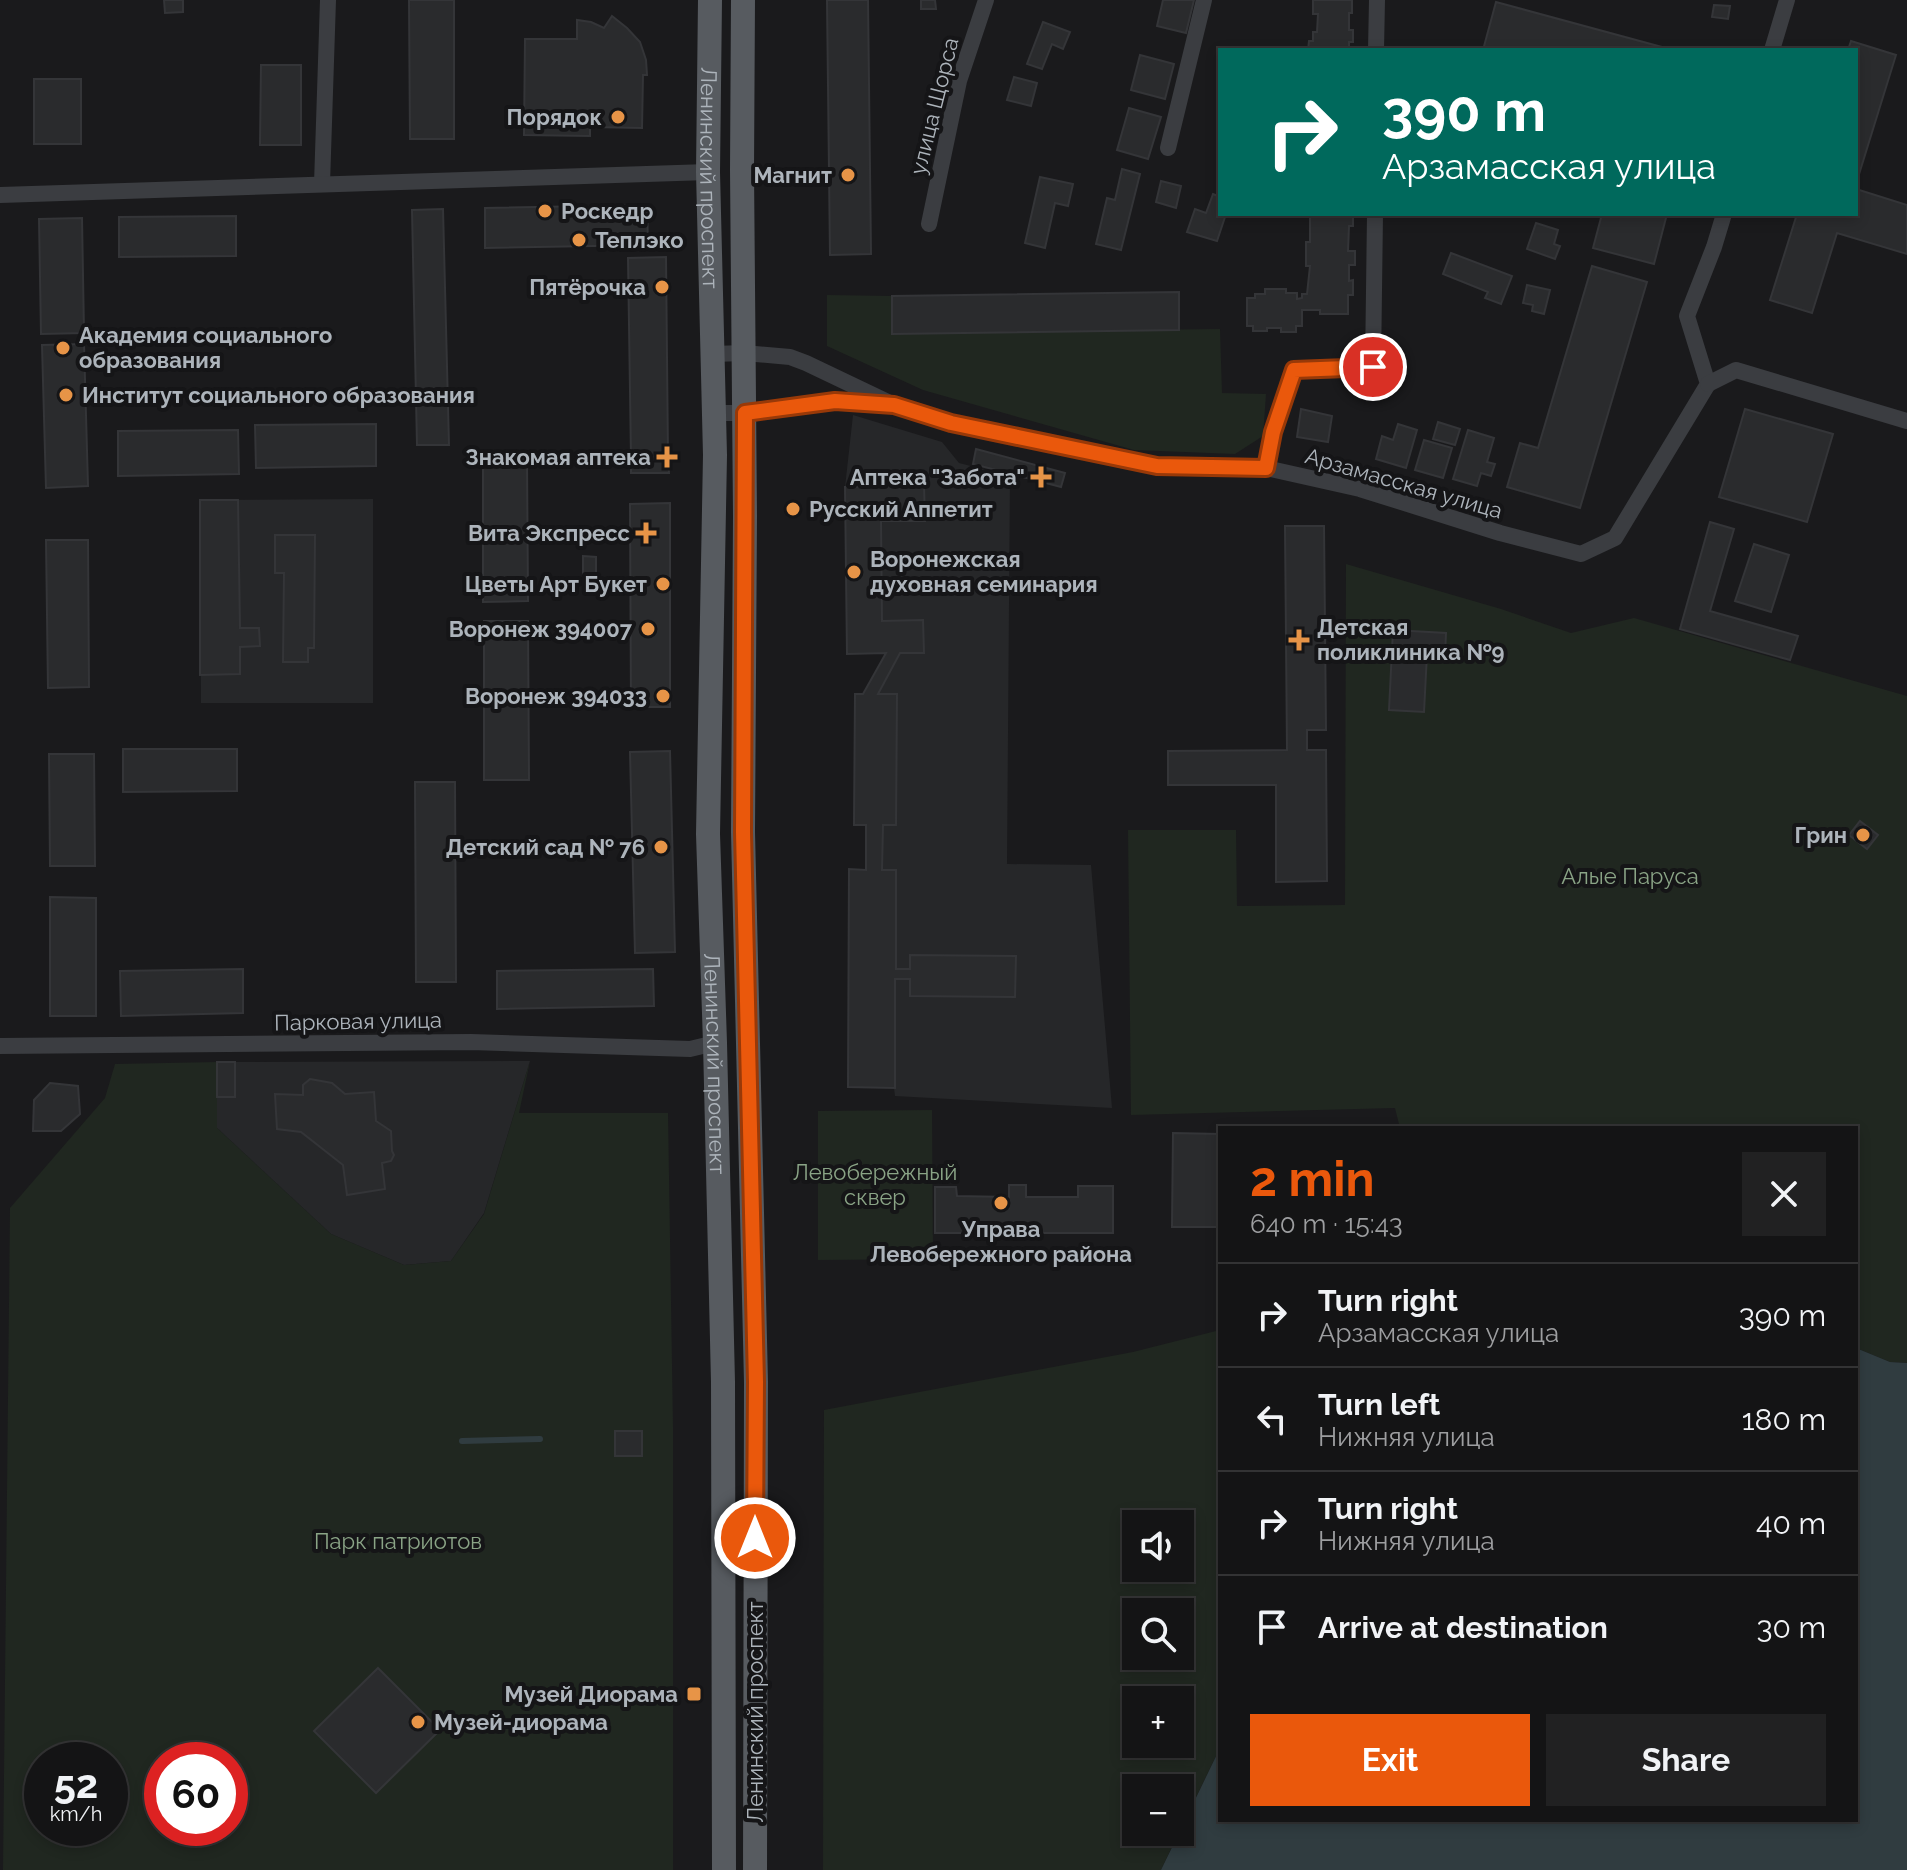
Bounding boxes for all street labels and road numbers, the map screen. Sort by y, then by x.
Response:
street label: улица Щорса [904,35,964,177]
street label: Ленинский проспект [695,67,724,290]
street label: Арзамасская улица [1302,442,1506,524]
street label: Ленинский проспект [699,953,731,1175]
street label: Парковая улица [274,1007,442,1035]
street label: Ленинский проспект [742,1601,768,1823]

